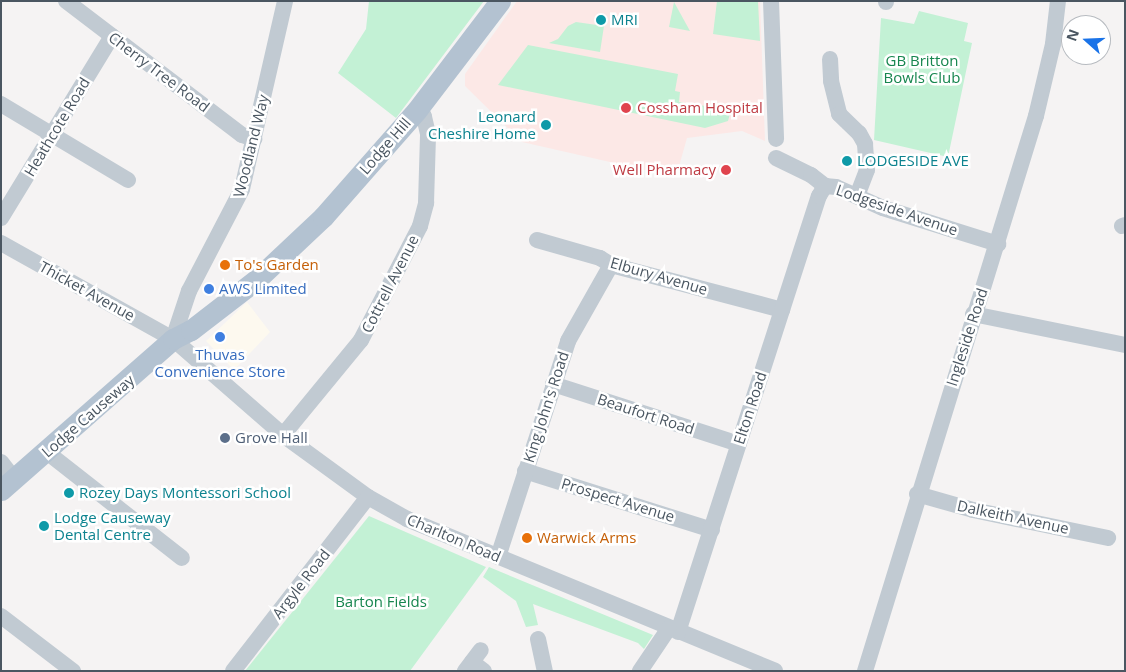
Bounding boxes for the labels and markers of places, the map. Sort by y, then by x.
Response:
place label: MRI [611,11,638,29]
marker: MRI [595,14,607,26]
place label: Cossham Hospital [637,99,763,117]
marker: Cossham Hospital [619,101,633,115]
place label: Leonard Cheshire Home [428,107,536,142]
marker: Leonard Cheshire Home [540,119,552,131]
place label: LODGESIDE AVE [857,152,969,170]
marker: LODGESIDE AVE [841,155,853,167]
place label: Well Pharmacy [613,161,716,179]
marker: Well Pharmacy [720,164,732,176]
place label: To's Garden [235,256,319,274]
marker: To's Garden [219,259,231,271]
place label: AWS Limited [219,280,307,298]
marker: AWS Limited [203,283,215,295]
marker: Thuvas Convenience Store [214,331,226,343]
place label: Thuvas Convenience Store [155,345,285,380]
place label: Grove Hall [235,429,308,447]
marker: Grove Hall [219,432,231,444]
place label: Rozey Days Montessori School [79,484,291,502]
marker: Rozey Days Montessori School [63,487,75,499]
place label: Lodge Causeway Dental Centre [54,508,171,543]
marker: Lodge Causeway Dental Centre [38,520,50,532]
place label: Warwick Arms [537,529,636,547]
marker: Warwick Arms [521,532,533,544]

